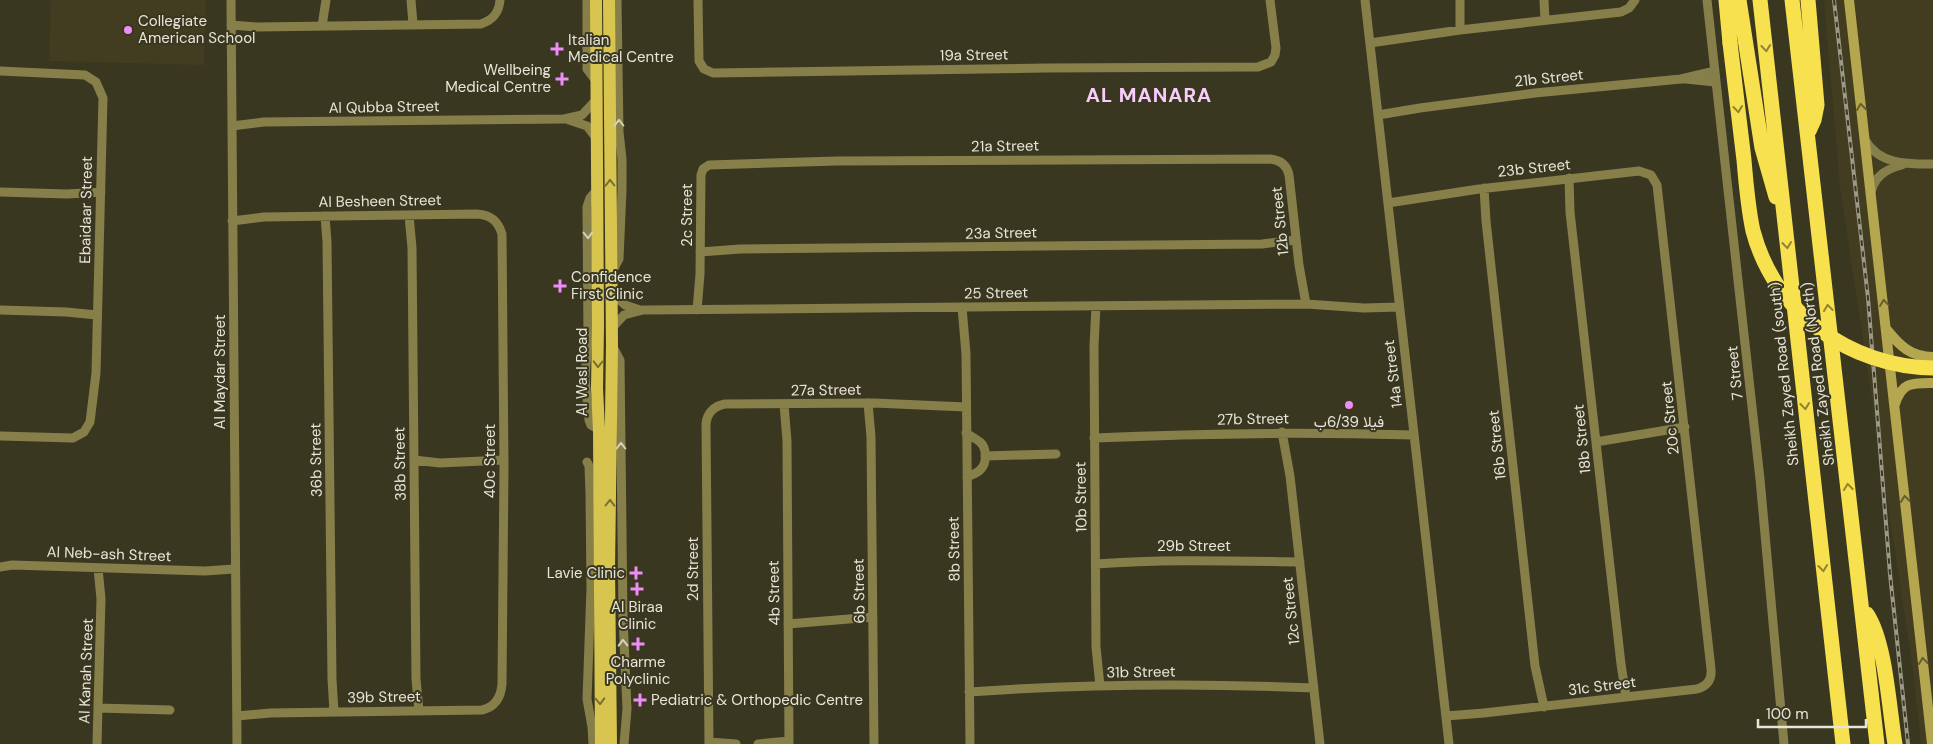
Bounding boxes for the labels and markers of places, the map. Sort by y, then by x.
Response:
place label: Collegiate American School [138,11,255,48]
marker: Collegiate American School [122,24,134,36]
place label: Italian Medical Centre [568,30,674,67]
marker: Italian Medical Centre [550,42,564,56]
place label: Wellbeing Medical Centre [445,60,551,97]
marker: Wellbeing Medical Centre [555,72,569,86]
place label: Confidence First Clinic [571,267,651,304]
marker: Confidence First Clinic [553,279,567,293]
marker: فيلا 6/39ب [1343,399,1355,411]
place label: فيلا 6/39ب [1314,412,1384,432]
place label: Lavie Clinic [547,563,625,583]
marker: Lavie Clinic [629,566,643,580]
marker: Al Biraa Clinic [630,582,644,596]
place label: Al Biraa Clinic [611,597,663,634]
marker: Charme Polyclinic [631,637,645,651]
place label: Charme Polyclinic [606,652,670,689]
place label: Pediatric & Orthopedic Centre [651,690,863,710]
marker: Pediatric & Orthopedic Centre [633,693,647,707]

